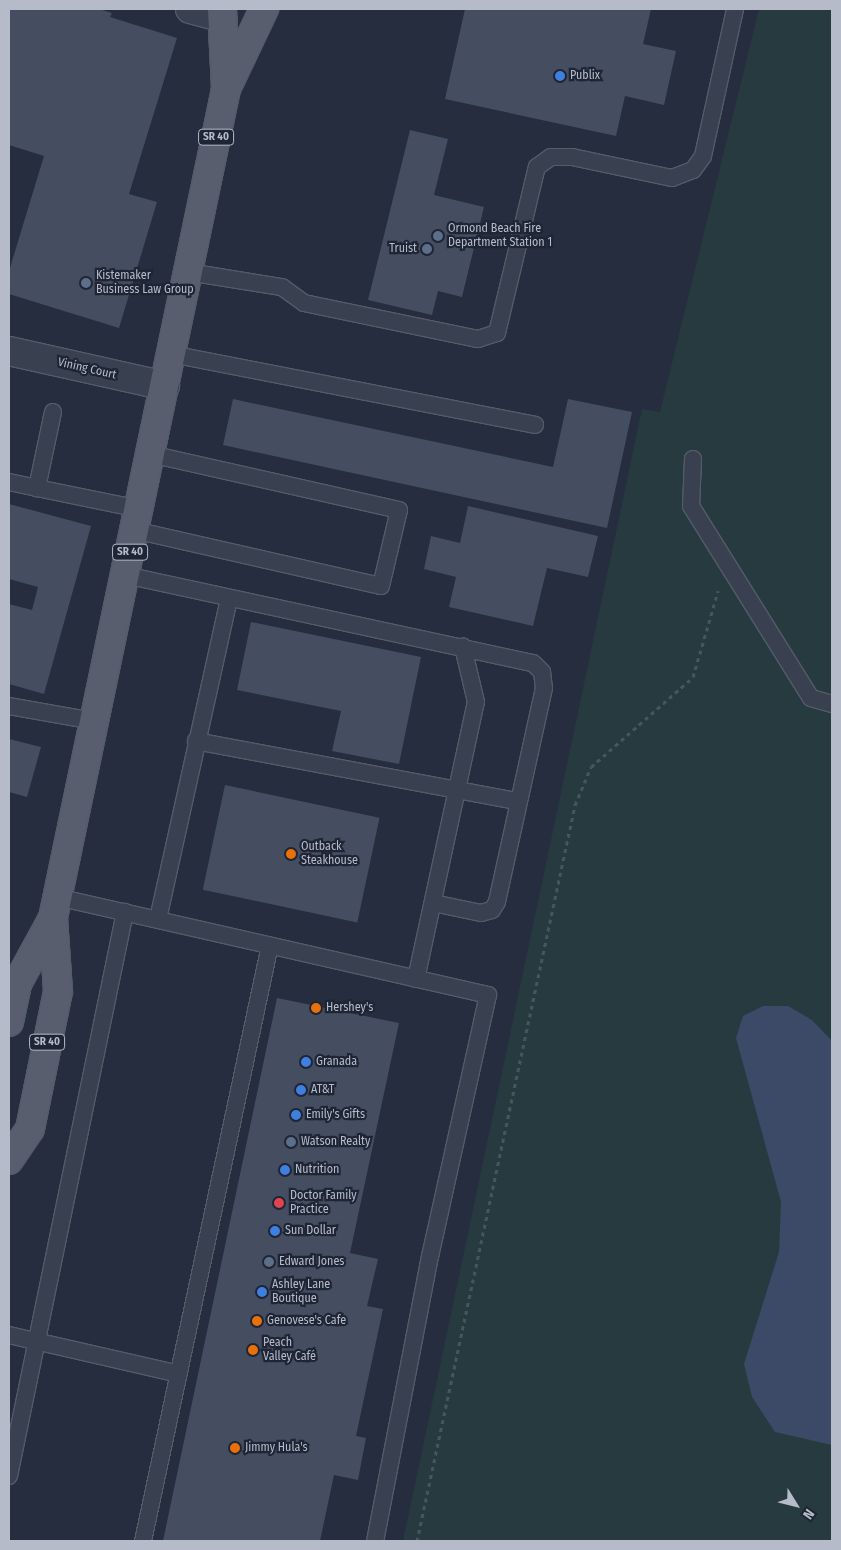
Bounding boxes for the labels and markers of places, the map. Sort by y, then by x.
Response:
place label: Publix [570,69,600,83]
marker: Publix [554,70,566,82]
place label: Ormond Beach Fire Department Station 1 [448,222,552,250]
marker: Ormond Beach Fire Department Station 1 [432,230,444,242]
place label: Truist [389,242,417,256]
marker: Truist [421,243,433,255]
place label: Kistemaker Business Law Group [96,269,194,297]
marker: Kistemaker Business Law Group [80,277,92,289]
place label: Outback Steakhouse [301,840,358,868]
marker: Outback Steakhouse [285,848,297,860]
place label: Hershey's [326,1001,373,1015]
marker: Hershey's [310,1002,322,1014]
place label: Granada [316,1055,357,1069]
marker: Granada [300,1056,312,1068]
place label: AT&T [311,1083,334,1097]
marker: AT&T [295,1084,307,1096]
place label: Emily's Gifts [306,1108,365,1122]
marker: Emily's Gifts [290,1109,302,1121]
place label: Watson Realty [301,1135,370,1149]
marker: Watson Realty [285,1136,297,1148]
place label: Nutrition [295,1163,339,1177]
marker: Nutrition [279,1164,291,1176]
place label: Doctor Family Practice [290,1189,357,1217]
marker: Doctor Family Practice [272,1196,286,1210]
place label: Sun Dollar [285,1224,336,1238]
marker: Sun Dollar [269,1225,281,1237]
place label: Edward Jones [279,1255,344,1269]
marker: Edward Jones [263,1256,275,1268]
place label: Ashley Lane Boutique [272,1278,330,1306]
marker: Ashley Lane Boutique [256,1286,268,1298]
place label: Genovese's Cafe [267,1314,346,1328]
marker: Genovese's Cafe [251,1315,263,1327]
place label: Peach Valley Café [263,1336,316,1364]
marker: Peach Valley Café [247,1344,259,1356]
place label: Jimmy Hula's [245,1441,308,1455]
marker: Jimmy Hula's [229,1442,241,1454]

